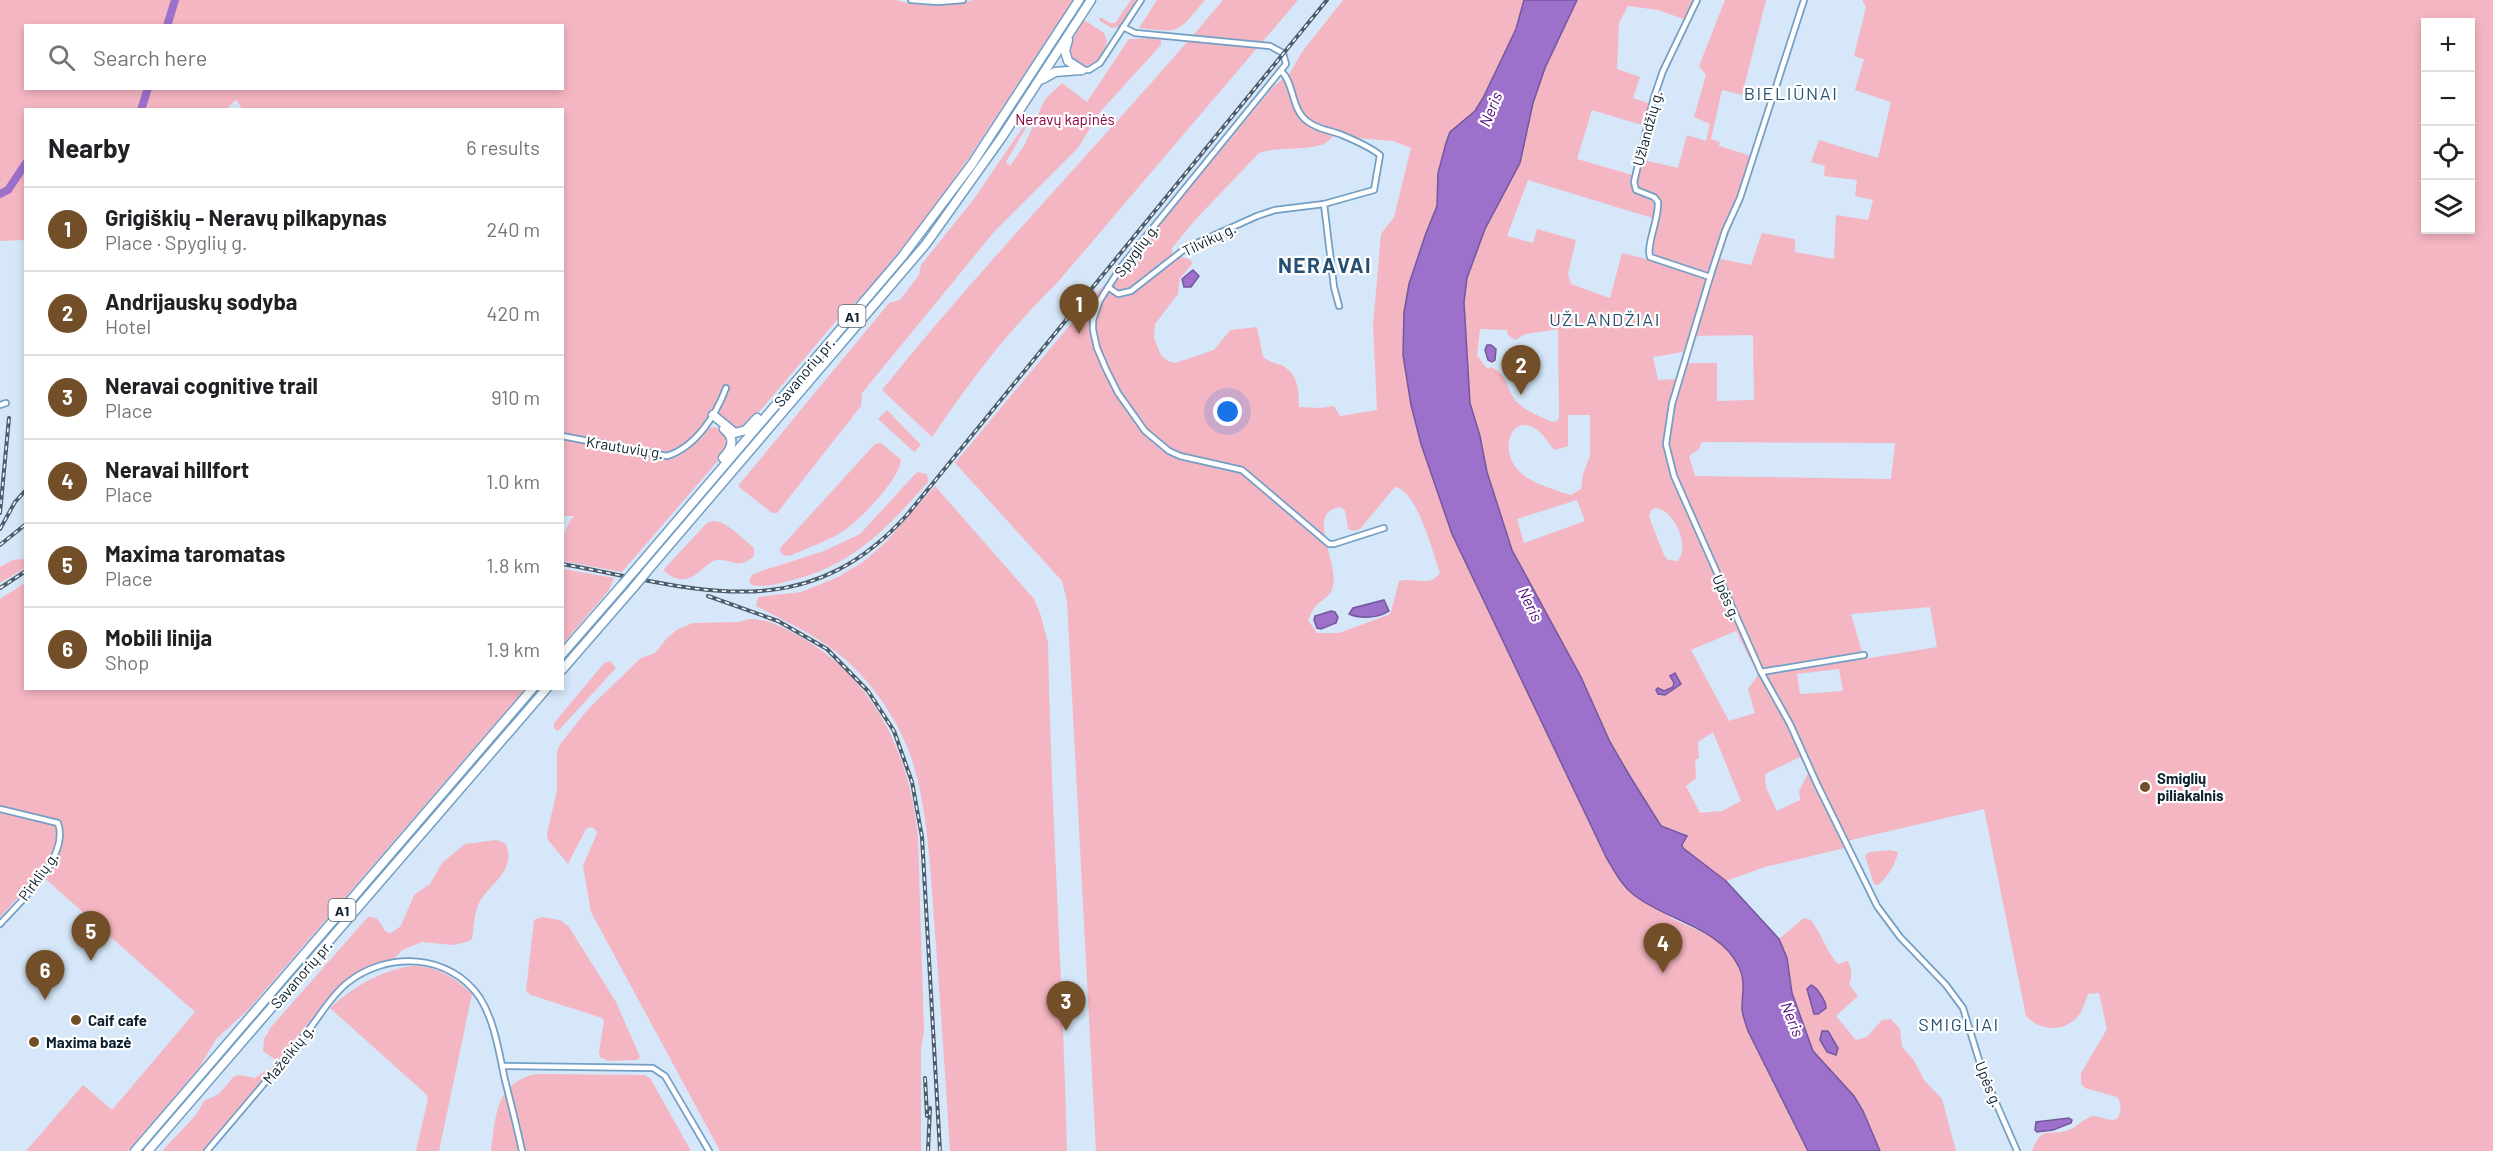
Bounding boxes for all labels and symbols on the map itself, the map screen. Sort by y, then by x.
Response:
district label: BIELIŪNAI [1744,82,1838,104]
water label: Neris [1474,88,1506,129]
street label: Užlandžių g. [1628,88,1666,168]
park label: Neravų kapinės [1015,110,1115,128]
street label: Tilvikų g. [1179,218,1239,260]
street label: Spyglių g. [1110,220,1162,280]
district label: NERAVAI [1278,252,1372,277]
pin: 1 [1060,284,1098,334]
road number: A1 [838,305,866,327]
district label: UŽLANDŽIAI [1549,308,1661,330]
street label: Savanorių pr. [770,334,838,410]
pin: 2 [1502,346,1540,395]
your location [1213,397,1242,426]
street label: Krautuvių g. [585,432,665,462]
street label: Upės g. [1709,571,1745,623]
water label: Neris [1515,584,1548,625]
place label: Smiglių piliakalnis [2157,769,2224,804]
marker: Smiglių piliakalnis [2138,780,2152,794]
street label: Pirklių g. [14,848,62,904]
road number: A1 [328,899,356,921]
pin: 5 [72,912,110,961]
pin: 4 [1644,924,1682,973]
street label: Savanorių pr. [266,936,336,1012]
pin: 6 [26,950,64,1000]
pin: 3 [1046,982,1086,1031]
water label: Neris [1777,999,1809,1040]
place label: Caif cafe [88,1011,147,1029]
marker: Caif cafe [69,1013,83,1027]
district label: SMIGLIAI [1918,1013,2000,1035]
street label: Mažeikių g. [259,1021,317,1087]
place label: Maxima bazė [46,1033,131,1051]
marker: Maxima bazė [27,1035,41,1049]
street label: Upės g. [1972,1058,2006,1110]

